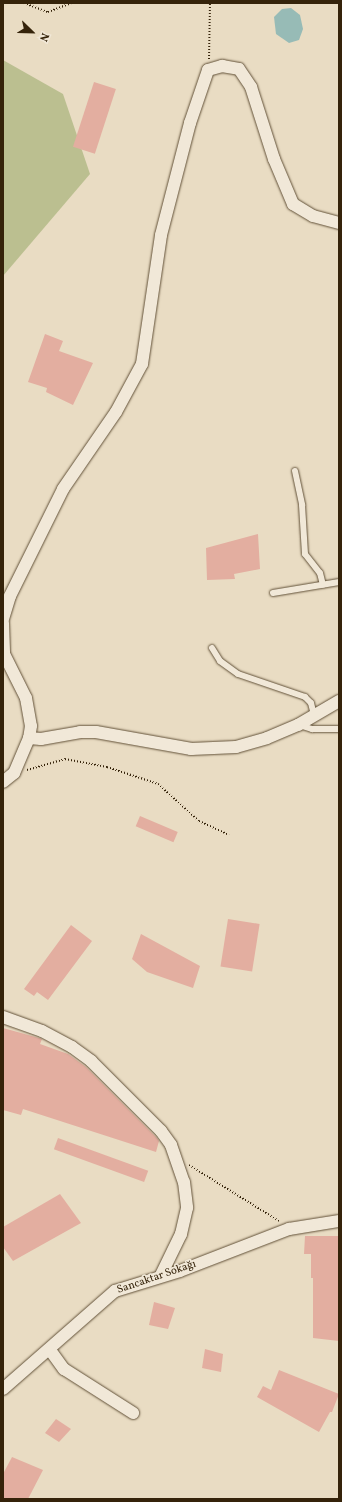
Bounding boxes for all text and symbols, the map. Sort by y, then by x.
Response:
north arrow [12,12,52,52]
text: N [35,30,52,43]
street label: Sancaktar Sokağı [116,1258,198,1298]

